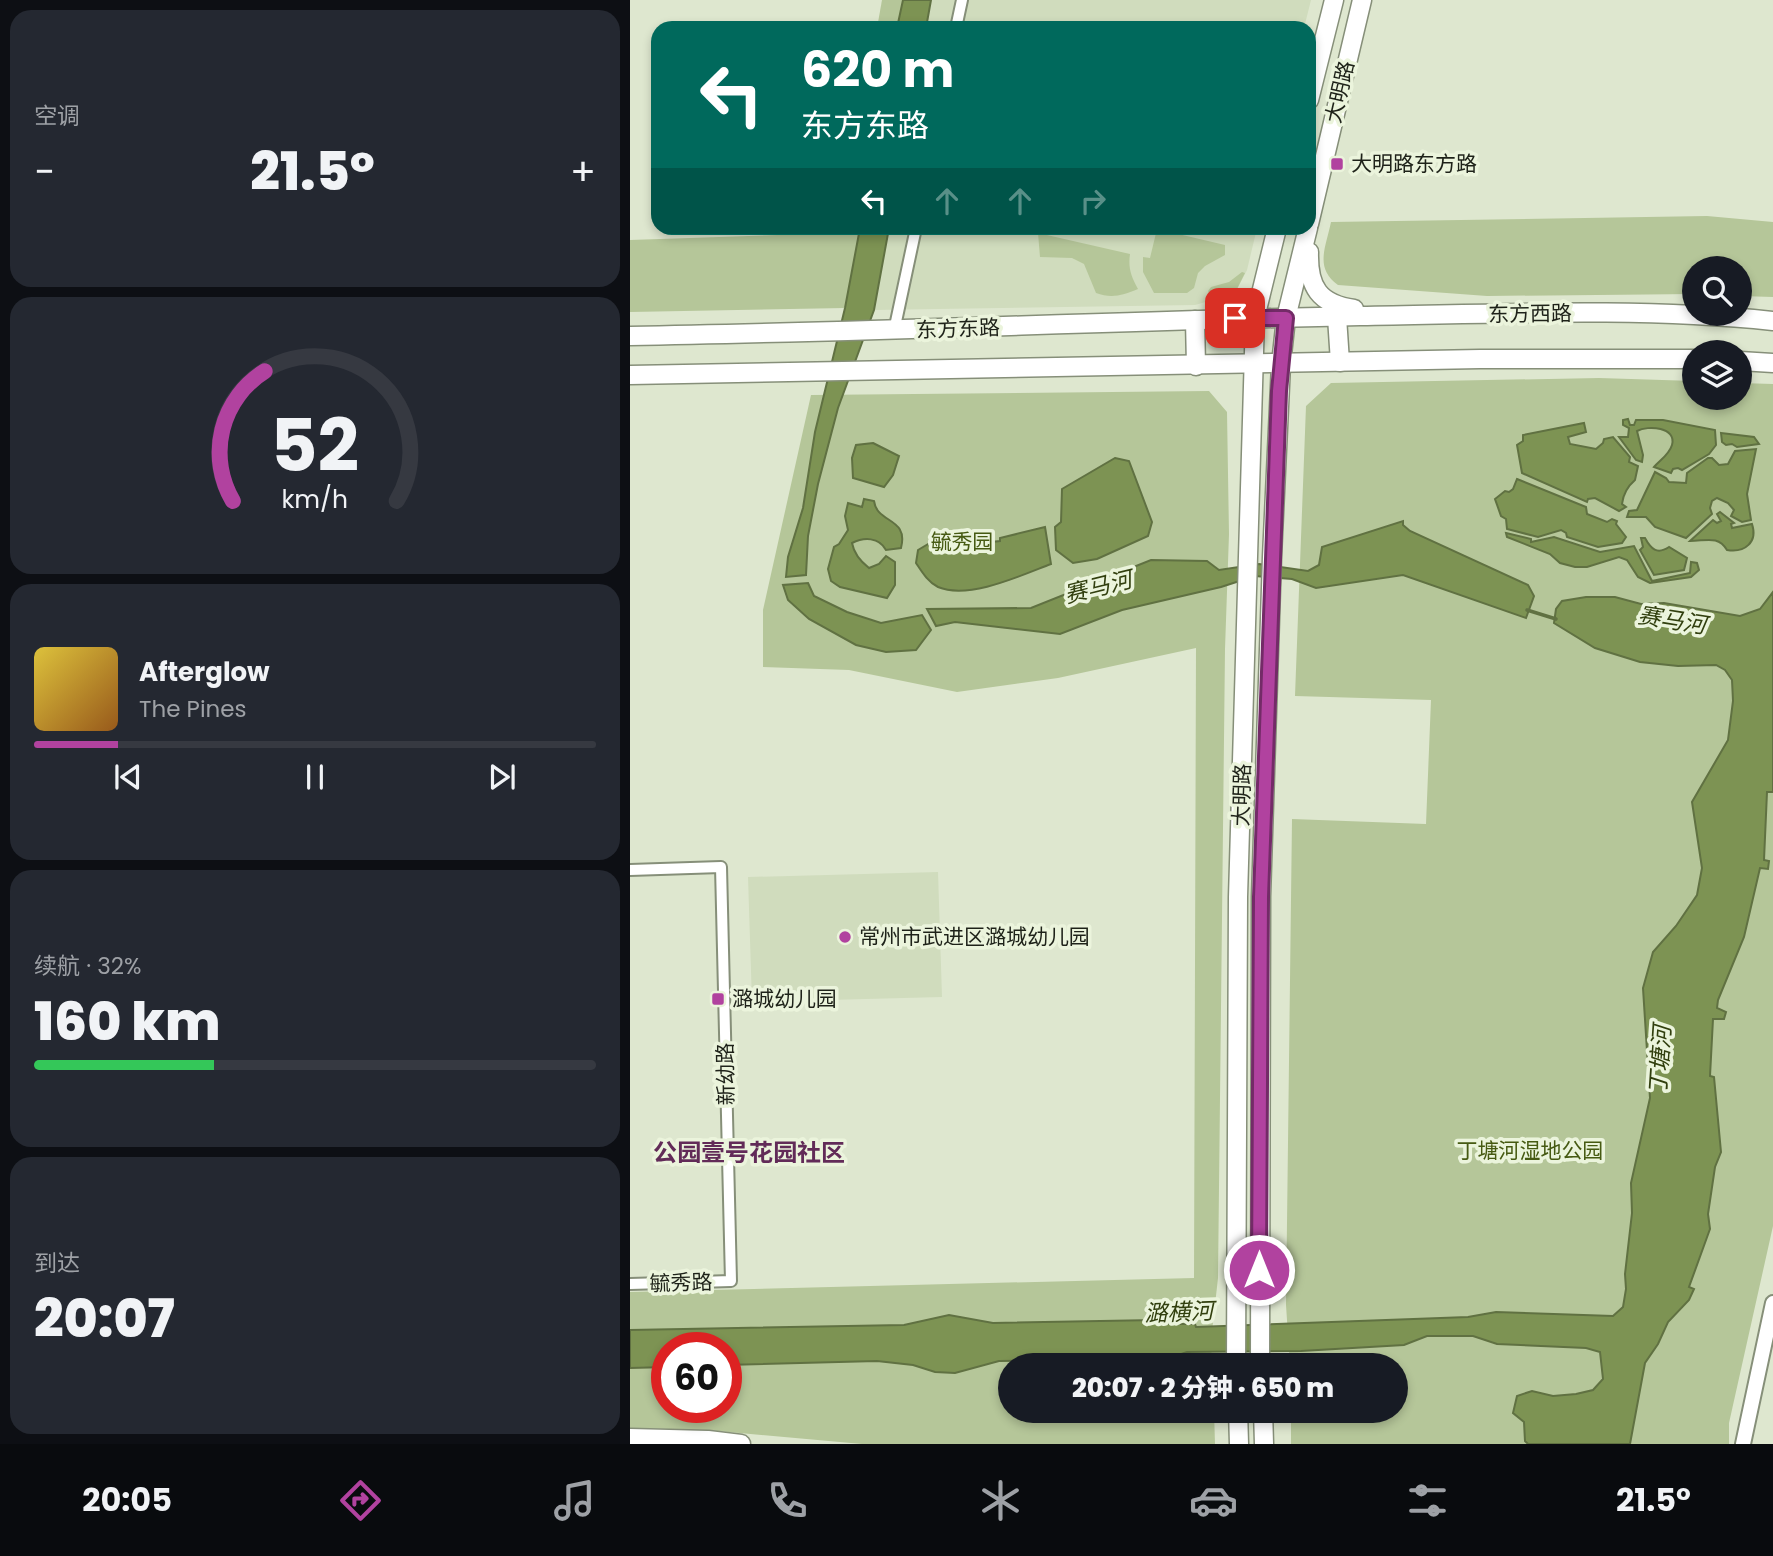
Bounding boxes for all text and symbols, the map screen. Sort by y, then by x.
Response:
text: 620 m [801,36,954,104]
icon: left [686,49,777,140]
street label: 大明路 [1318,58,1361,126]
text: 空调 [34,100,80,132]
text: 东方东路 [801,103,929,148]
text: 21.5° [250,135,375,208]
text: − [34,145,55,198]
text: + [570,145,596,198]
place label: 大明路东方路 [1351,149,1477,178]
marker: 大明路东方路 [1329,156,1345,172]
icon: left [855,182,893,220]
icon: ahead [928,182,966,220]
icon: ahead [1001,182,1039,220]
icon: right [1074,182,1112,220]
map controls [1682,256,1752,410]
button: search [1682,256,1752,326]
pin [1205,288,1265,348]
street label: 东方西路 [1488,298,1572,329]
icon: arrive [1216,299,1254,337]
street label: 东方东路 [916,313,1000,344]
button: layers [1682,340,1752,410]
text: 52 [271,396,359,497]
text: km/h [282,482,348,517]
park label: 毓秀园 [931,527,994,556]
water label: 赛马河 [1061,562,1139,611]
water label: 赛马河 [1635,599,1713,642]
text: Afterglow [139,654,270,690]
text: The Pines [139,693,247,725]
icon: previous [109,758,147,796]
icon: pause [296,758,334,796]
icon: next [483,758,521,796]
street label: 大明路 [1226,763,1257,827]
place label: 常州市武进区潞城幼儿园 [859,922,1090,951]
marker: 常州市武进区潞城幼儿园 [837,929,853,945]
text: 续航 · 32% [34,950,141,982]
place label: 潞城幼儿园 [732,984,837,1013]
text: 160 km [34,985,220,1058]
marker: 潞城幼儿园 [710,991,726,1007]
water label: 丁塘河 [1642,1020,1679,1096]
street label: 新幼路 [710,1042,741,1106]
district label: 公园壹号花园社区 [653,1136,845,1169]
park label: 丁塘河湿地公园 [1457,1136,1604,1165]
position arrow [1222,1233,1296,1307]
text: 到达 [34,1247,80,1279]
street label: 毓秀路 [649,1267,713,1298]
text: 20:07 [34,1282,175,1355]
water label: 潞横河 [1144,1295,1218,1329]
speed limit sign: 60 [651,1332,742,1423]
text: 20:07 · 2 分钟 · 650 m [1072,1370,1334,1406]
icon: directions [336,1476,385,1525]
icon: music [550,1476,599,1525]
icon: phone [763,1476,812,1525]
icon: climate [976,1476,1025,1525]
icon: car [1189,1476,1238,1525]
icon: filters [1403,1476,1452,1525]
text: 20:05 [82,1477,172,1522]
text: 21.5° [1616,1477,1691,1522]

